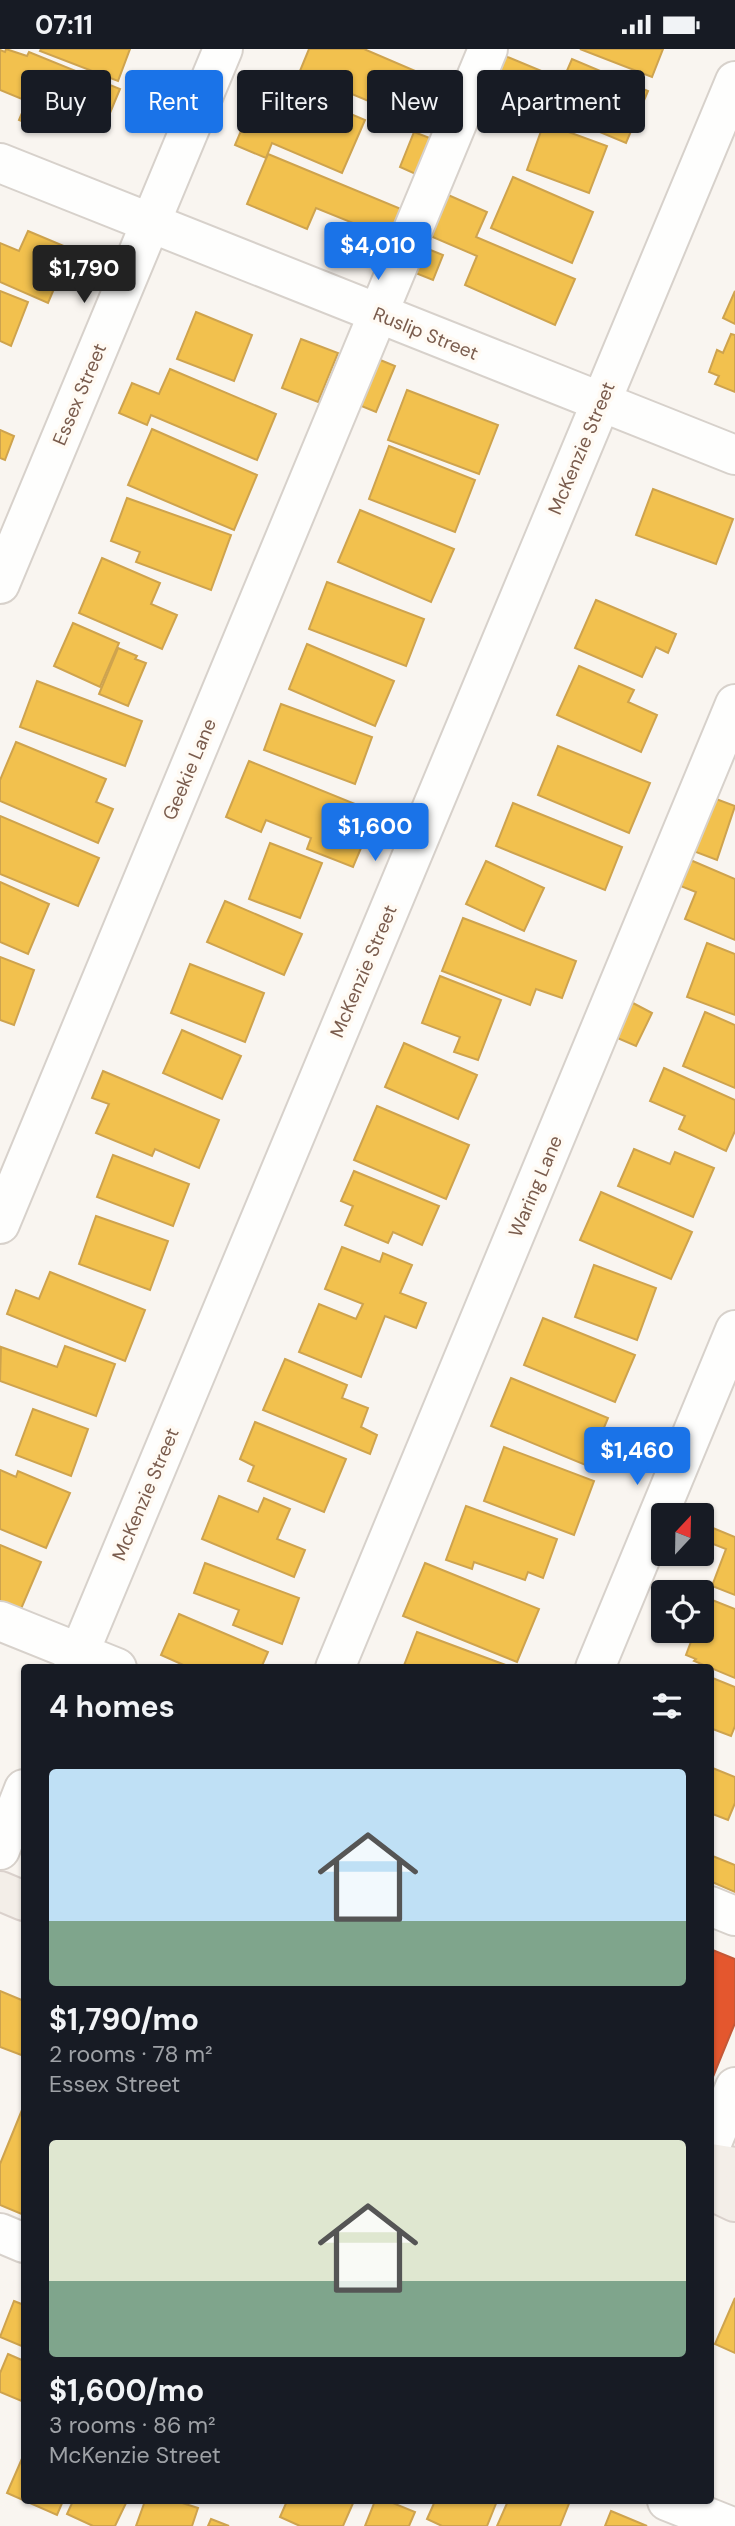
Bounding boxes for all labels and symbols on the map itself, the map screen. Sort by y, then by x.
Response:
pin: $4,010 [321,223,435,282]
pin: $1,790 [27,245,141,305]
street label: Ruslip Street [370,301,482,366]
street label: Essex Street [47,339,112,449]
street label: McKenzie Street [542,378,621,518]
street label: Geekie Lane [157,715,222,824]
pin: $1,600 [318,803,432,863]
street label: McKenzie Street [324,901,403,1041]
street label: Waring Lane [503,1132,568,1241]
street label: McKenzie Street [106,1424,185,1564]
pin: $1,460 [580,1427,694,1487]
north arrow [651,1503,714,1566]

